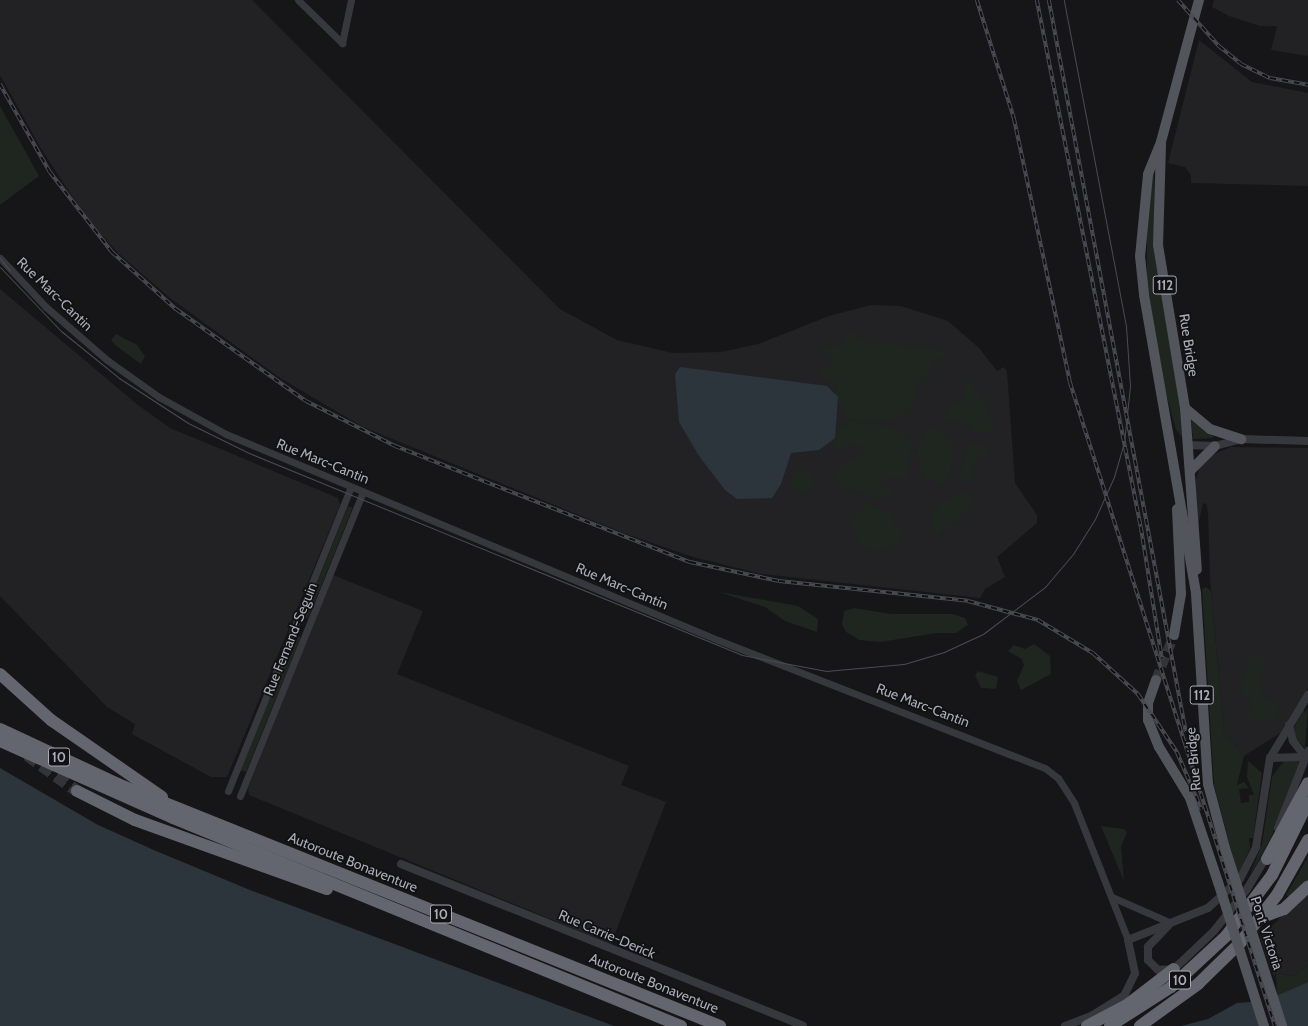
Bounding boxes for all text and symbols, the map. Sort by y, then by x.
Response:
street label: Rue Marc-Cantin [14,254,96,334]
road number: 112 [1152,274,1178,296]
street label: Rue Bridge [1176,312,1202,378]
street label: Rue Marc-Cantin [274,435,372,487]
street label: Rue Marc-Cantin [573,559,671,613]
street label: Rue Fernand-Seguin [260,580,320,698]
street label: Rue Marc-Cantin [874,680,972,730]
road number: 112 [1189,684,1215,706]
street label: Rue Bridge [1182,727,1204,791]
road number: 10 [48,746,70,768]
street label: Autoroute Bonaventure [286,828,420,896]
street label: Pont Victoria [1247,894,1287,972]
road number: 10 [430,903,452,925]
street label: Rue Carrie-Derick [556,906,658,962]
street label: Autoroute Bonaventure [587,949,721,1017]
road number: 10 [1169,969,1191,991]

